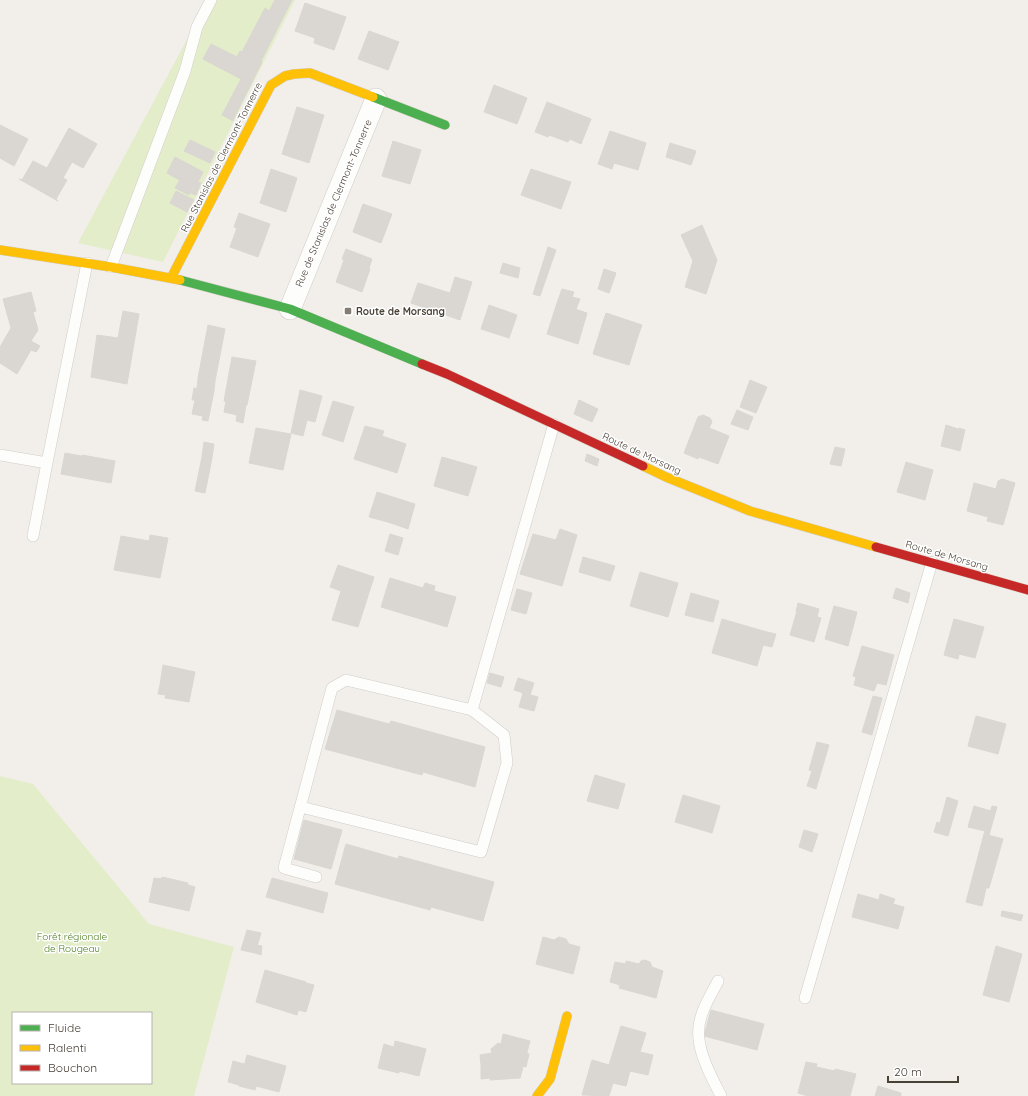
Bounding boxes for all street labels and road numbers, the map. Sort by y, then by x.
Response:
street label: Rue Stanislas de Clermont-Tonnerre [178,80,265,234]
street label: Rue de Stanislas de Clermont-Tonnerre [292,117,375,289]
street label: Route de Morsang [600,429,683,477]
street label: Route de Morsang [904,537,990,574]

